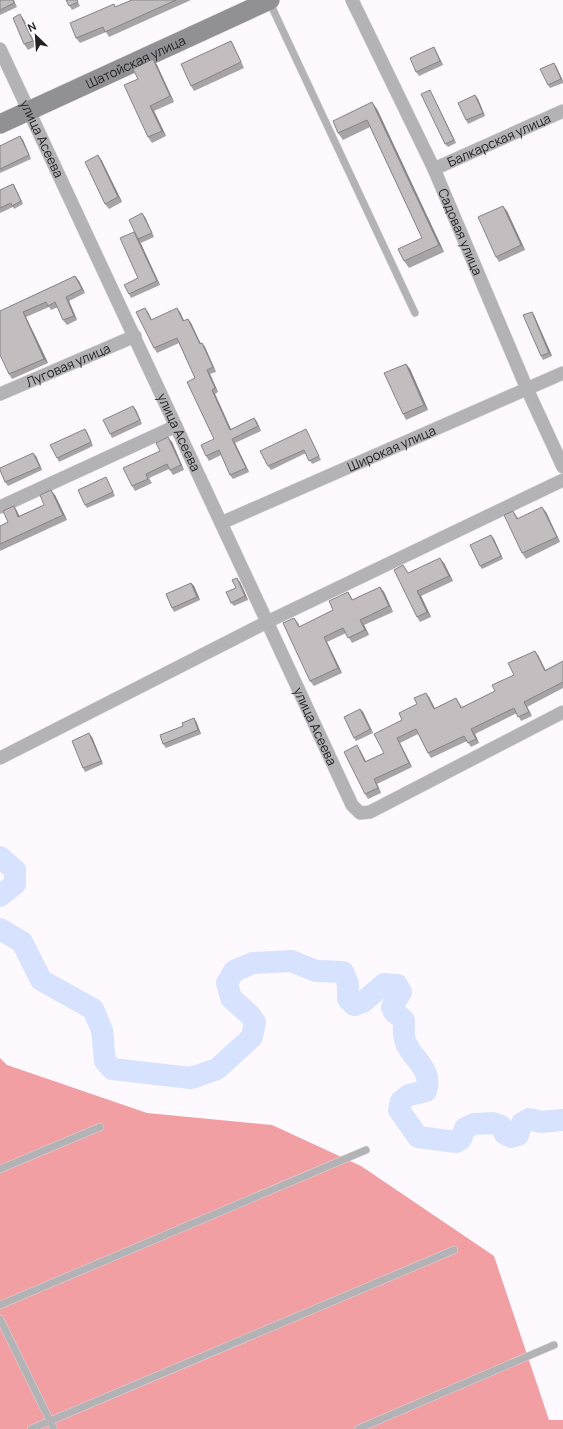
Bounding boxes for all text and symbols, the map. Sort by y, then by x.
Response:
north arrow [16,16,56,56]
text: N [25,18,38,35]
street label: Шатойская улица [83,31,188,93]
street label: улица Асеева [16,97,68,181]
street label: Балкарская улица [444,109,553,171]
street label: Садовая улица [434,186,487,278]
street label: Луговая улица [23,339,113,391]
street label: улица Асеева [153,390,205,474]
street label: Широкая улица [344,421,438,476]
street label: улица Асеева [290,684,341,768]

